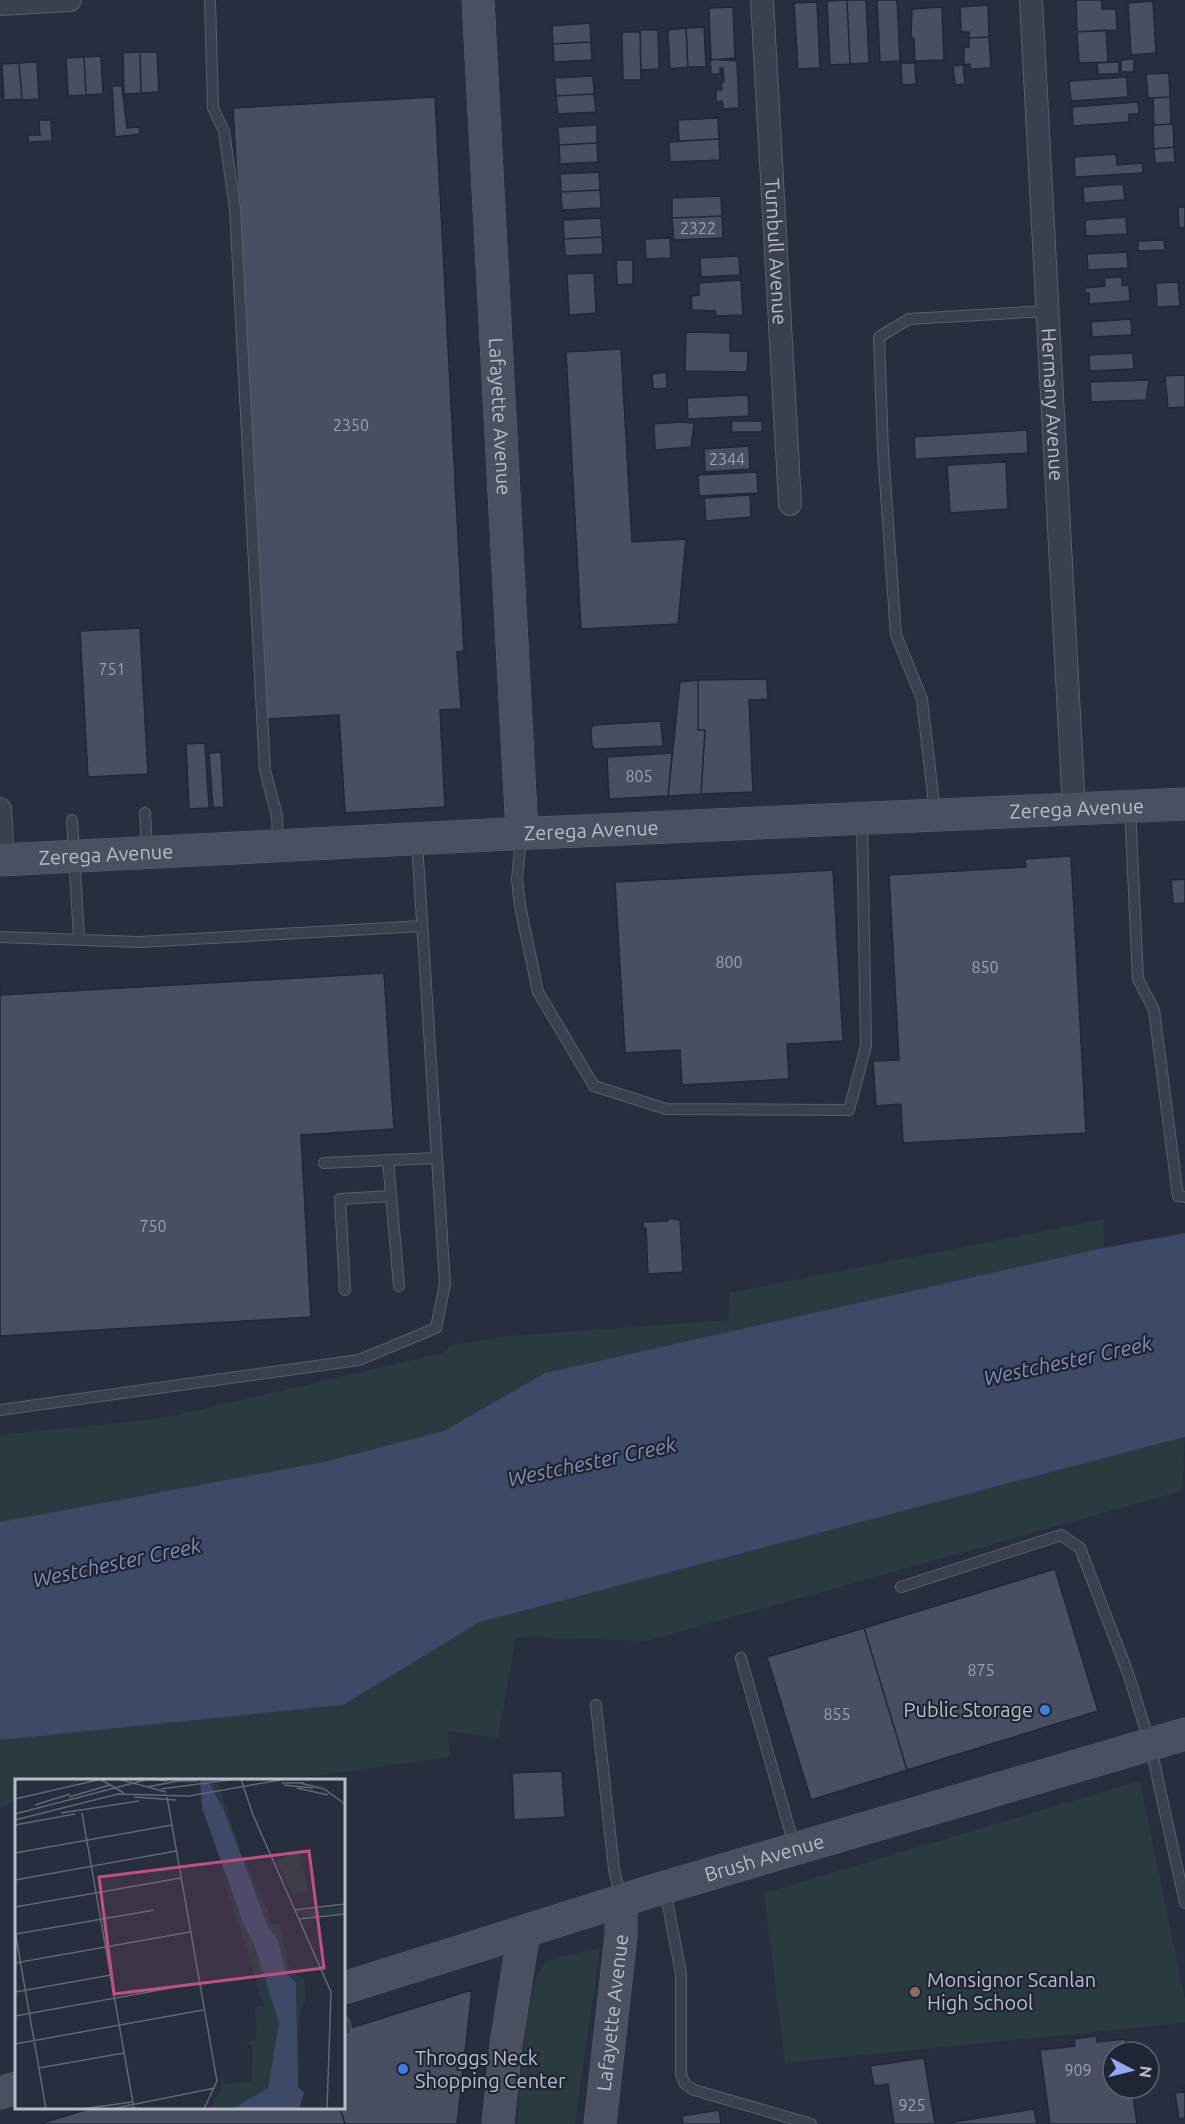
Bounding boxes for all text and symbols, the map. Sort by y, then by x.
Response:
street label: Turnbull Avenue [761,178,792,325]
house number: 2322 [680,219,716,237]
street label: Hermany Avenue [1037,327,1069,481]
street label: Lafayette Avenue [485,337,516,496]
house number: 2350 [333,416,369,434]
house number: 2344 [709,450,745,468]
house number: 751 [98,660,126,678]
house number: 805 [625,767,653,785]
street label: Zerega Avenue [1009,794,1145,823]
street label: Zerega Avenue [523,815,659,844]
street label: Zerega Avenue [38,839,174,869]
house number: 800 [715,953,743,971]
house number: 850 [971,958,999,976]
house number: 750 [139,1217,167,1235]
water label: Westchester Creek [981,1330,1154,1390]
water label: Westchester Creek [505,1431,678,1491]
water label: Westchester Creek [30,1532,203,1592]
house number: 875 [967,1661,995,1679]
place label: Public Storage [904,1698,1033,1721]
marker: Public Storage [1038,1703,1052,1717]
house number: 855 [823,1705,851,1723]
inset map [15,1779,345,2109]
street label: Brush Avenue [702,1829,827,1886]
street label: Lafayette Avenue [592,1933,632,2092]
place label: Monsignor Scanlan High School [927,1968,1096,2014]
marker: Monsignor Scanlan High School [908,1985,922,1999]
north arrow [1101,2040,1161,2100]
place label: Throggs Neck Shopping Center [415,2046,566,2092]
house number: 909 [1064,2061,1092,2079]
marker: Throggs Neck Shopping Center [396,2062,410,2076]
text: N [1136,2065,1156,2079]
house number: 925 [898,2096,926,2114]

